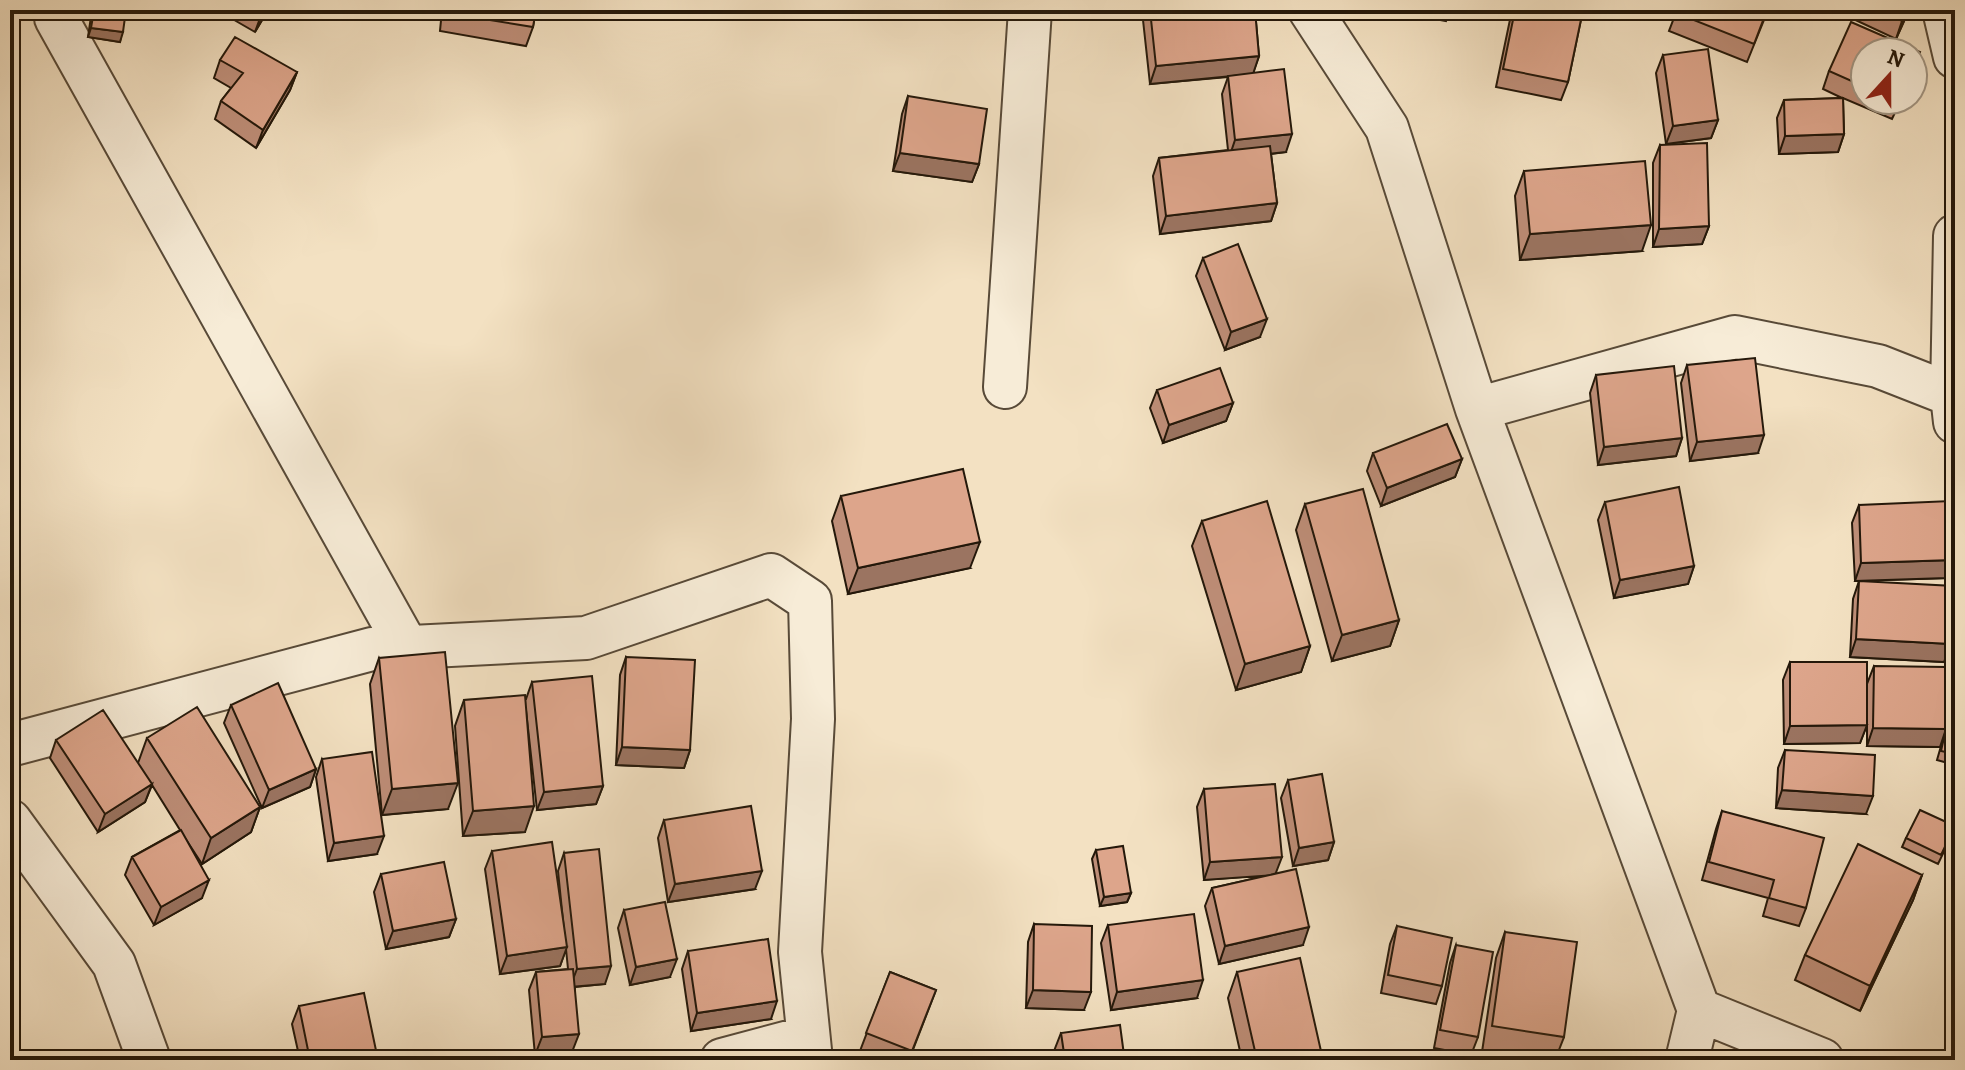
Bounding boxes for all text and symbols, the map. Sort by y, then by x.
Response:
north arrow [1849,36,1929,116]
text: N [1883,41,1909,75]

